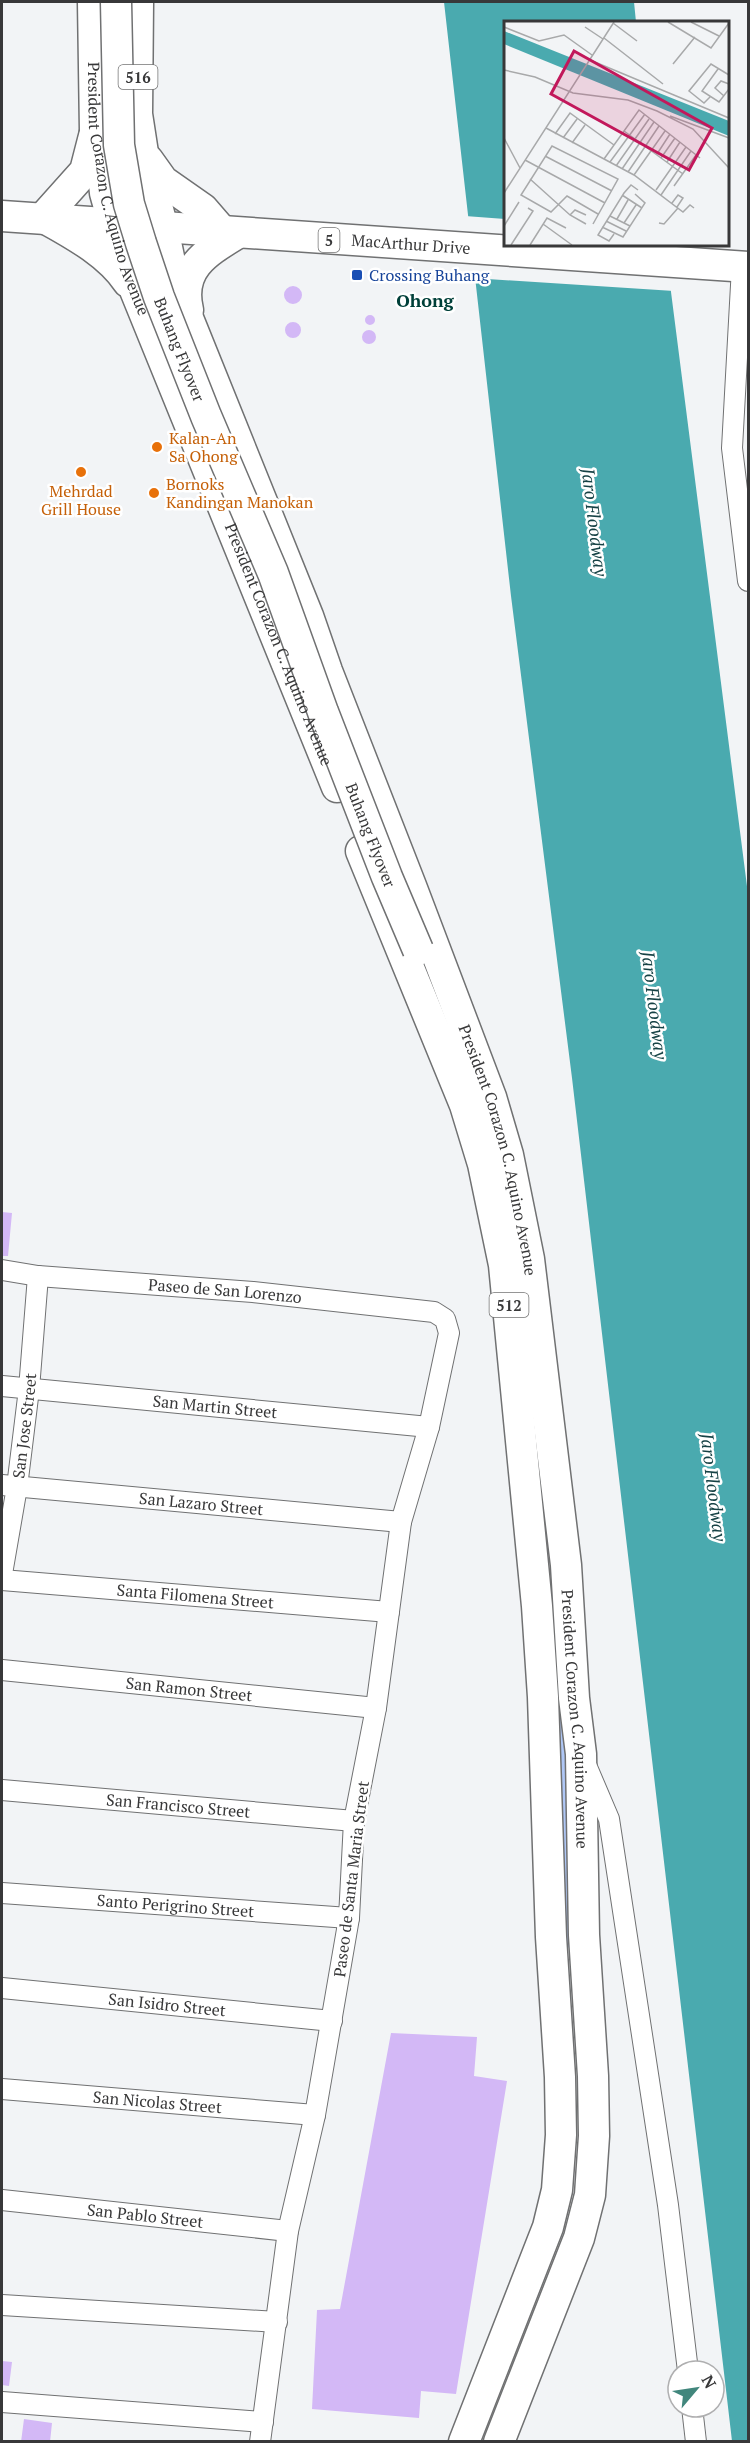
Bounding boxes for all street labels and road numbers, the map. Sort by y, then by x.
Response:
street label: President Corazon C. Aquino Avenue [83,62,155,319]
road number: 516 [118,65,158,89]
road number: 5 [318,228,340,252]
street label: MacArthur Drive [351,229,471,259]
street label: Buhang Flyover [149,294,211,406]
street label: President Corazon C. Aquino Avenue [220,520,338,769]
street label: Buhang Flyover [341,780,401,891]
street label: President Corazon C. Aquino Avenue [453,1021,542,1277]
street label: Paseo de San Lorenzo [147,1273,303,1308]
road number: 512 [490,1293,528,1317]
street label: San Jose Street [7,1372,41,1480]
street label: San Martin Street [152,1390,278,1423]
street label: San Lazaro Street [138,1487,264,1520]
street label: Santa Filomena Street [116,1579,275,1613]
street label: President Corazon C. Aquino Avenue [556,1589,594,1849]
street label: San Ramon Street [125,1672,253,1706]
street label: Paseo de Santa Maria Street [328,1779,374,1978]
street label: San Francisco Street [105,1788,251,1823]
street label: Santo Perigrino Street [96,1889,255,1922]
street label: San Isidro Street [107,1988,227,2021]
street label: San Nicolas Street [92,2086,223,2118]
street label: San Pablo Street [86,2198,204,2233]

